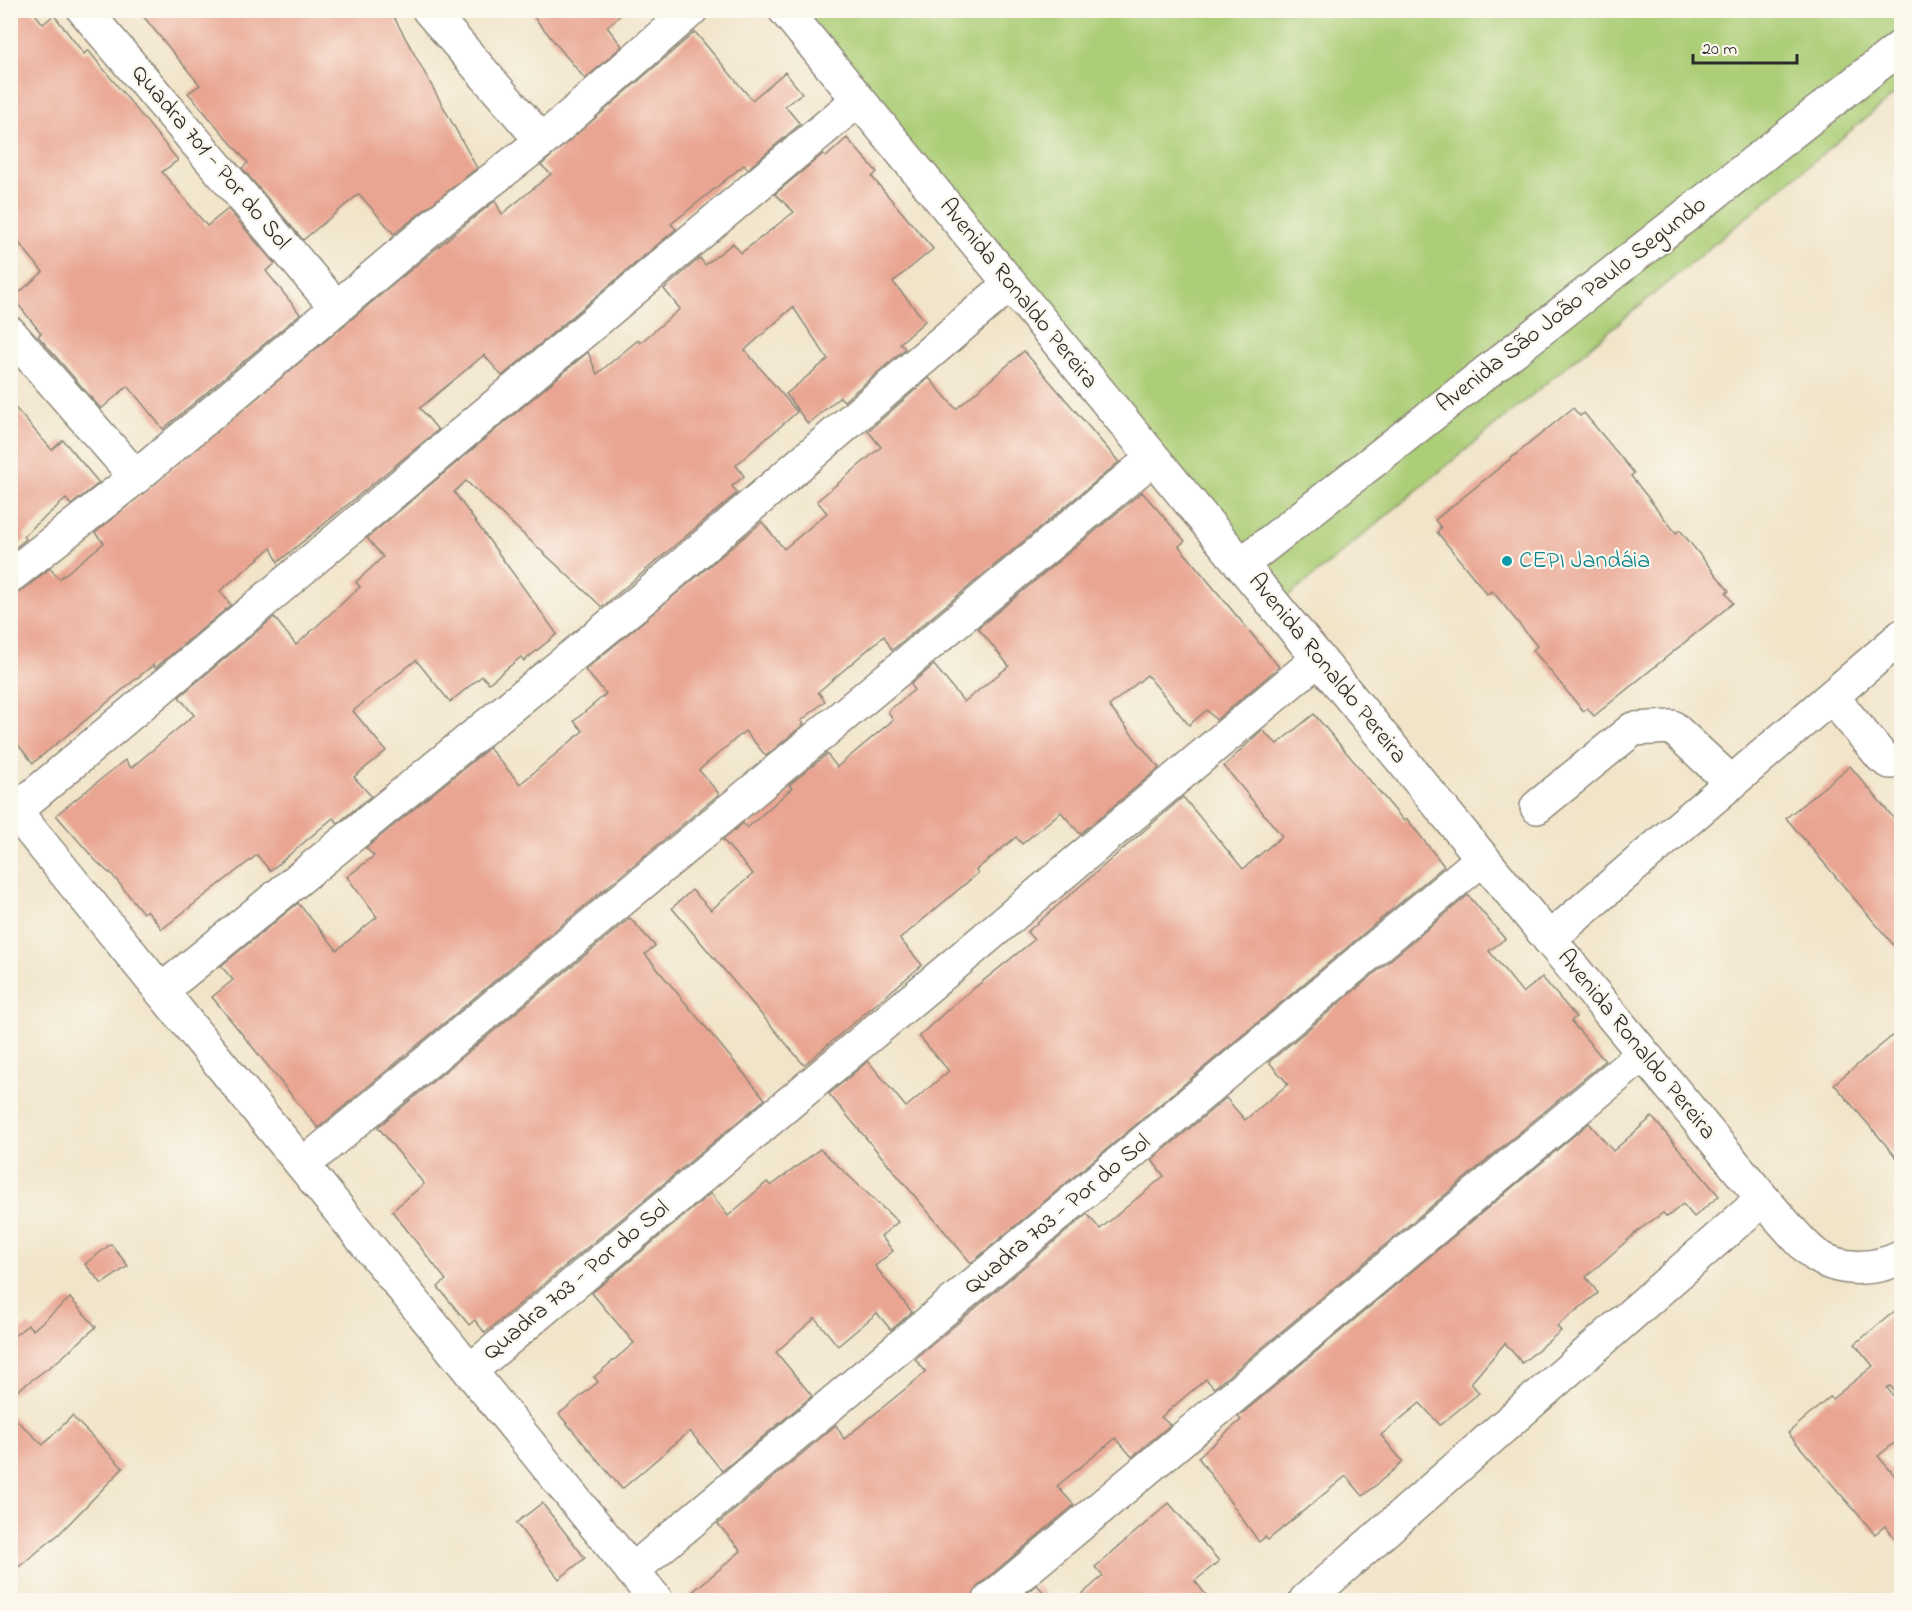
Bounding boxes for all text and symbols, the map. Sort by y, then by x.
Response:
scale bar [1693,27,1796,65]
text: 20 m [1702,37,1737,63]
street label: Quadra 701 - Por do Sol [122,58,298,258]
street label: Avenida São João Paulo Segundo [1429,188,1715,422]
street label: Avenida Ronaldo Pereira [930,191,1106,397]
place label: CEPI Jandáia [1519,544,1650,579]
marker: CEPI Jandáia [1500,554,1514,568]
street label: Avenida Ronaldo Pereira [1239,566,1415,772]
street label: Avenida Ronaldo Pereira [1548,942,1724,1148]
street label: Quadra 703 - Por do Sol [957,1126,1159,1304]
street label: Quadra 703 - Por do Sol [476,1192,678,1370]

